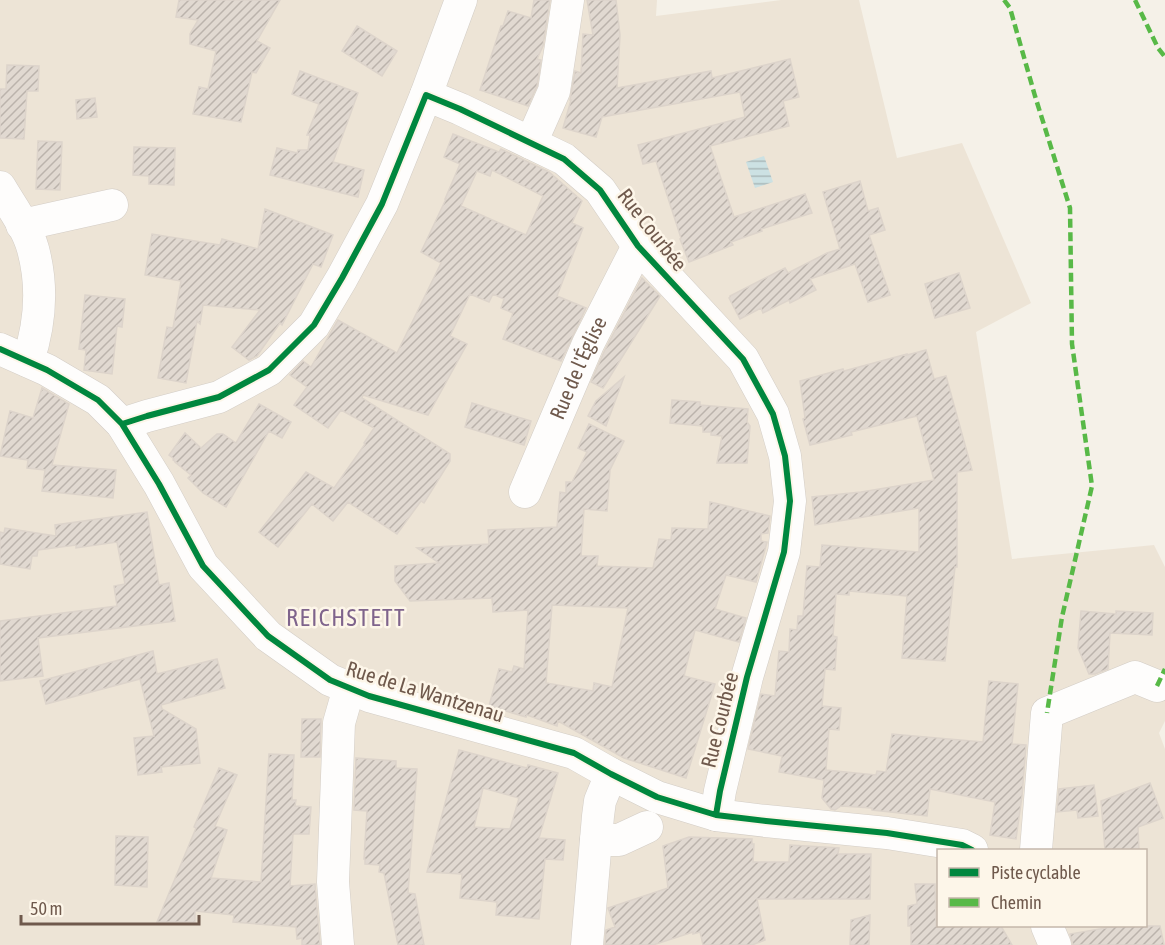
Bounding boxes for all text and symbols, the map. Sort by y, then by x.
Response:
street label: Rue Courbée [613,184,692,275]
street label: Rue de l'Église [544,312,611,423]
district label: REICHSTETT [286,604,406,631]
street label: Rue de La Wantzenau [343,656,507,726]
street label: Rue Courbée [696,669,742,770]
legend [937,849,1147,927]
text: Piste cyclable [991,862,1081,883]
scale bar [21,888,200,926]
text: Chemin [991,892,1042,913]
text: 50 m [30,898,62,919]

